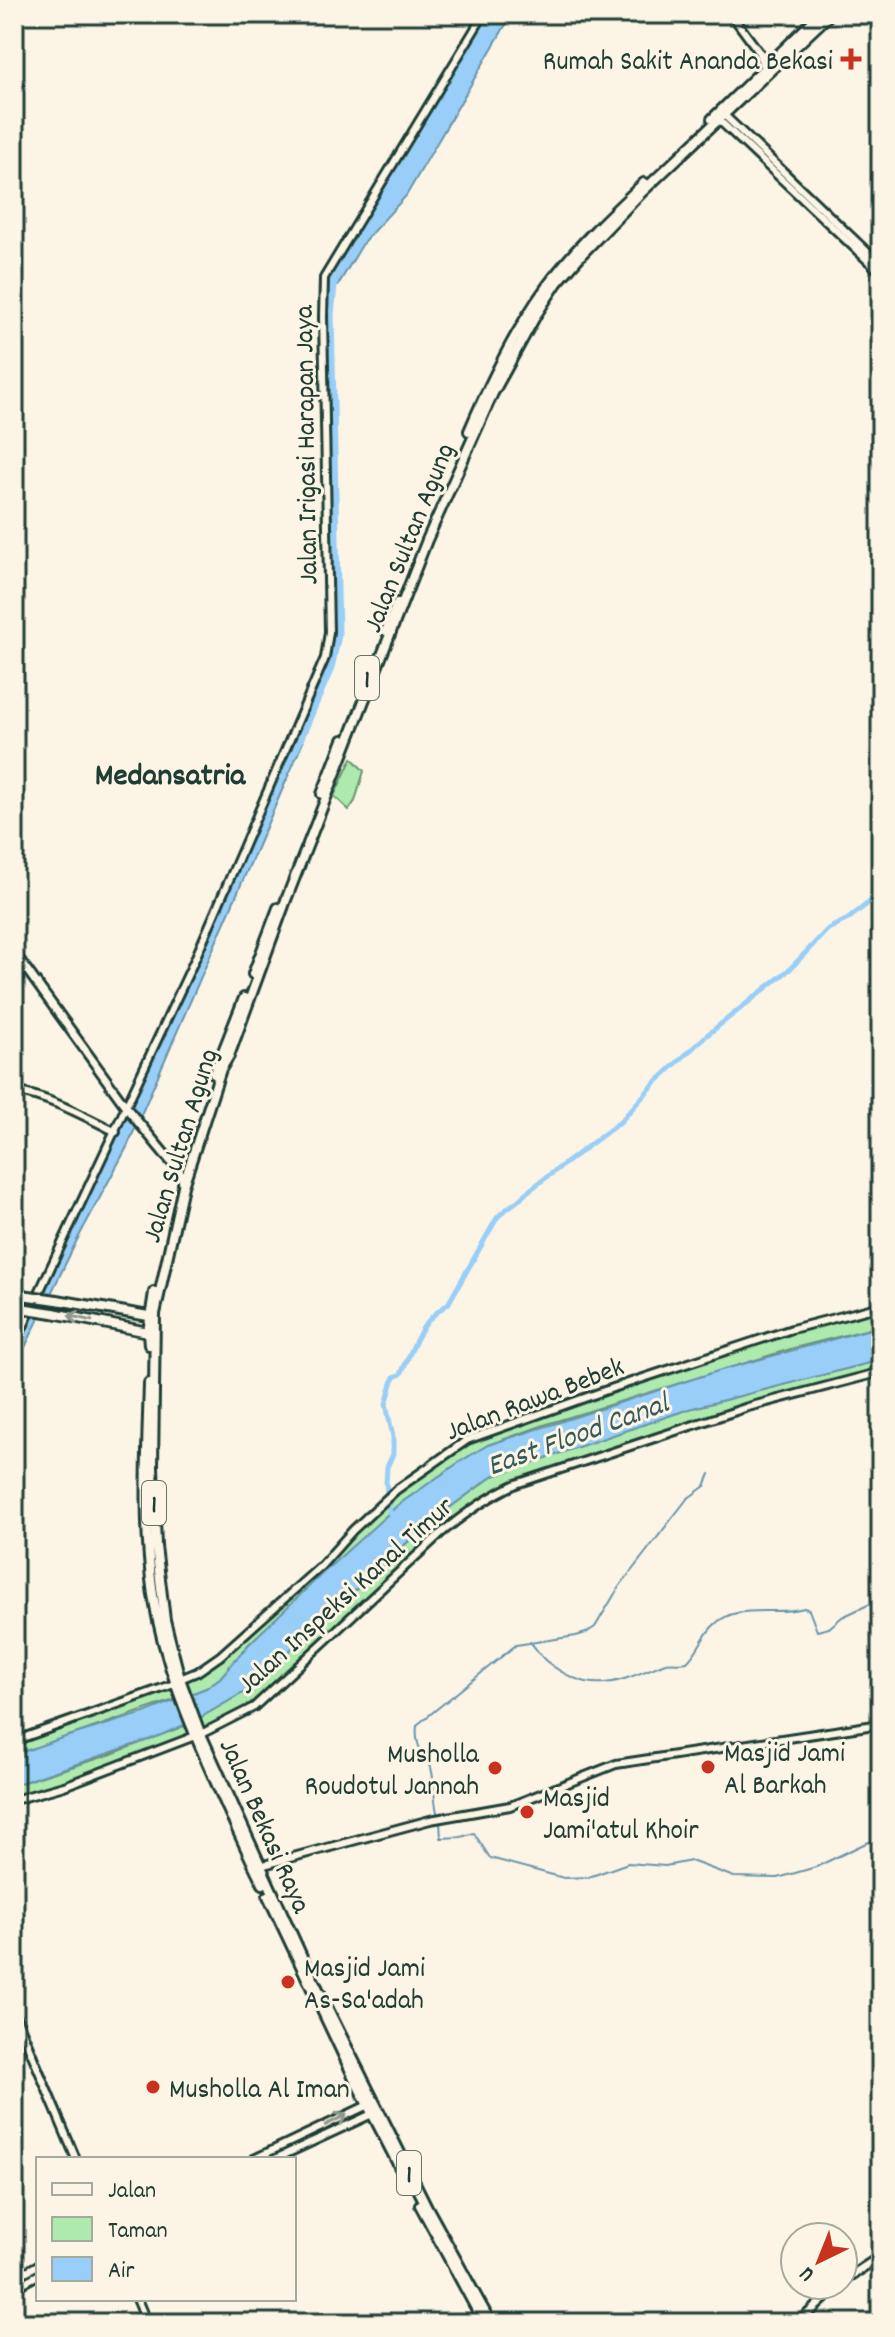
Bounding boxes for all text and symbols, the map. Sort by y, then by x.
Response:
place label: Rumah Sakit Ananda Bekasi [543,44,833,84]
marker: Rumah Sakit Ananda Bekasi [840,48,862,70]
street label: Jalan Irigasi Harapan Jaya [287,304,331,585]
street label: Jalan Sultan Agung [355,438,468,640]
road number: 1 [355,656,379,700]
district label: Medansatria [95,755,246,801]
street label: Jalan Sultan Agung [134,1044,231,1249]
one-way arrow [67,1310,93,1325]
street label: Jalan Rawa Bebek [441,1349,631,1454]
water label: East Flood Canal [482,1383,678,1490]
road number: 1 [142,1481,166,1525]
street label: Jalan Inspeksi Kanal Timur [230,1489,465,1706]
street label: Jalan Bekasi Raya [206,1733,319,1921]
place label: Masjid Jami Al Barkah [724,1736,845,1808]
place label: Musholla Roudotul Jannah [305,1737,480,1809]
marker: Masjid Jami Al Barkah [699,1758,717,1776]
marker: Musholla Roudotul Jannah [486,1759,504,1777]
place label: Masjid Jami'atul Khoir [543,1781,699,1853]
marker: Masjid Jami'atul Khoir [518,1803,536,1821]
place label: Masjid Jami As-Sa'adah [304,1951,425,2023]
marker: Masjid Jami As-Sa'adah [279,1973,297,1991]
place label: Musholla Al Iman [169,2072,350,2112]
marker: Musholla Al Iman [144,2078,162,2096]
one-way arrow [324,2112,348,2127]
road number: 1 [397,2151,421,2195]
legend [36,2157,296,2301]
text: Jalan [108,2175,156,2209]
text: Taman [108,2215,168,2249]
north arrow [779,2221,859,2301]
text: Air [108,2255,134,2289]
text: U [793,2258,822,2288]

